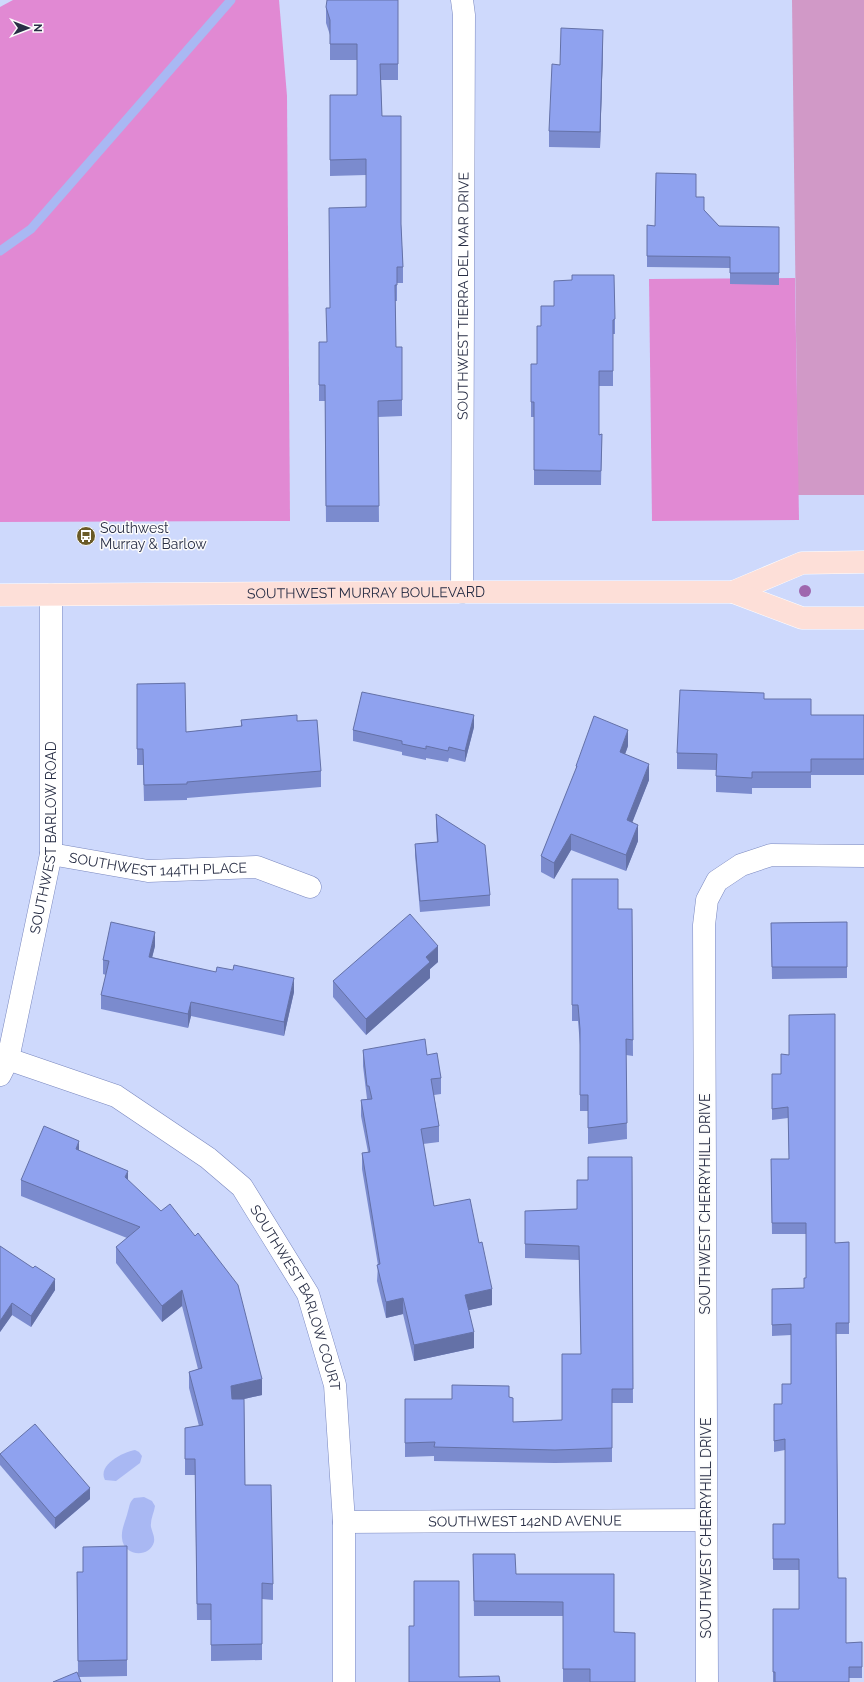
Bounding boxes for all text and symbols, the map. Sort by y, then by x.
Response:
north arrow [8,8,48,48]
text: N [31,24,44,32]
street label: SOUTHWEST TIERRA DEL MAR DRIVE [455,172,471,420]
place label: Southwest Murray & Barlow [100,520,207,552]
bus stop icon: Southwest Murray & Barlow [75,525,97,547]
street label: SOUTHWEST MURRAY BOULEVARD [247,584,485,601]
street label: SOUTHWEST BARLOW ROAD [26,741,59,935]
street label: SOUTHWEST 144TH PLACE [68,849,247,879]
street label: SOUTHWEST CHERRYHILL DRIVE [697,1093,713,1315]
street label: SOUTHWEST BARLOW COURT [247,1202,343,1391]
street label: SOUTHWEST CHERRYHILL DRIVE [698,1417,714,1639]
street label: SOUTHWEST 142ND AVENUE [428,1512,622,1530]

